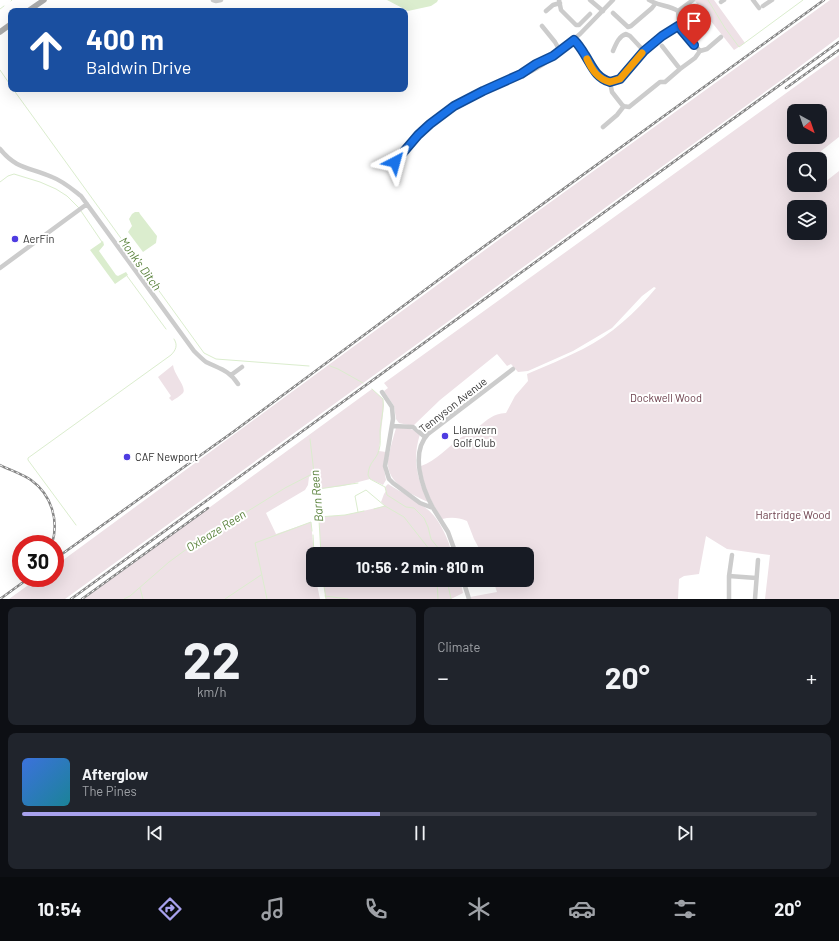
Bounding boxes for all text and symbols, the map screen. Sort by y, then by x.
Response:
pin [677,4,711,45]
icon: arrive [683,10,705,32]
text: 400 m [86,22,164,56]
icon: ahead [20,24,72,76]
text: Baldwin Drive [86,56,191,78]
north arrow [787,104,827,144]
map controls [787,104,827,240]
position arrow [374,141,416,183]
button: search [787,152,827,192]
button: layers [787,200,827,240]
place label: AerFin [23,232,54,245]
marker: AerFin [10,234,20,244]
water label: Monk's Ditch [117,234,165,293]
street label: Tennyson Avenue [416,374,489,435]
park label: Dockwell Wood [630,391,702,404]
place label: Llanwern Golf Club [453,423,497,449]
marker: Llanwern Golf Club [440,431,450,441]
place label: CAF Newport [135,450,198,463]
marker: CAF Newport [122,452,132,462]
water label: Barn Reen [307,470,325,523]
water label: Oxleaze Reen [183,506,248,554]
park label: Hartridge Wood [756,508,830,521]
speed limit sign: 30 [12,535,64,587]
text: 10:56 · 2 min · 810 m [356,558,484,576]
text: 22 [183,627,241,689]
text: Climate [438,639,481,655]
text: 20° [605,659,650,695]
text: − [438,664,449,690]
text: + [806,664,817,690]
text: km/h [197,684,226,700]
text: Afterglow [82,765,148,783]
text: The Pines [82,783,137,799]
icon: previous [144,822,166,844]
icon: pause [409,822,431,844]
icon: next [674,822,696,844]
icon: directions [156,895,184,923]
icon: music [259,895,287,923]
icon: phone [362,895,390,923]
icon: climate [465,895,493,923]
icon: car [568,895,596,923]
icon: filters [671,895,699,923]
text: 10:54 [38,898,81,920]
text: 20° [774,898,801,920]

